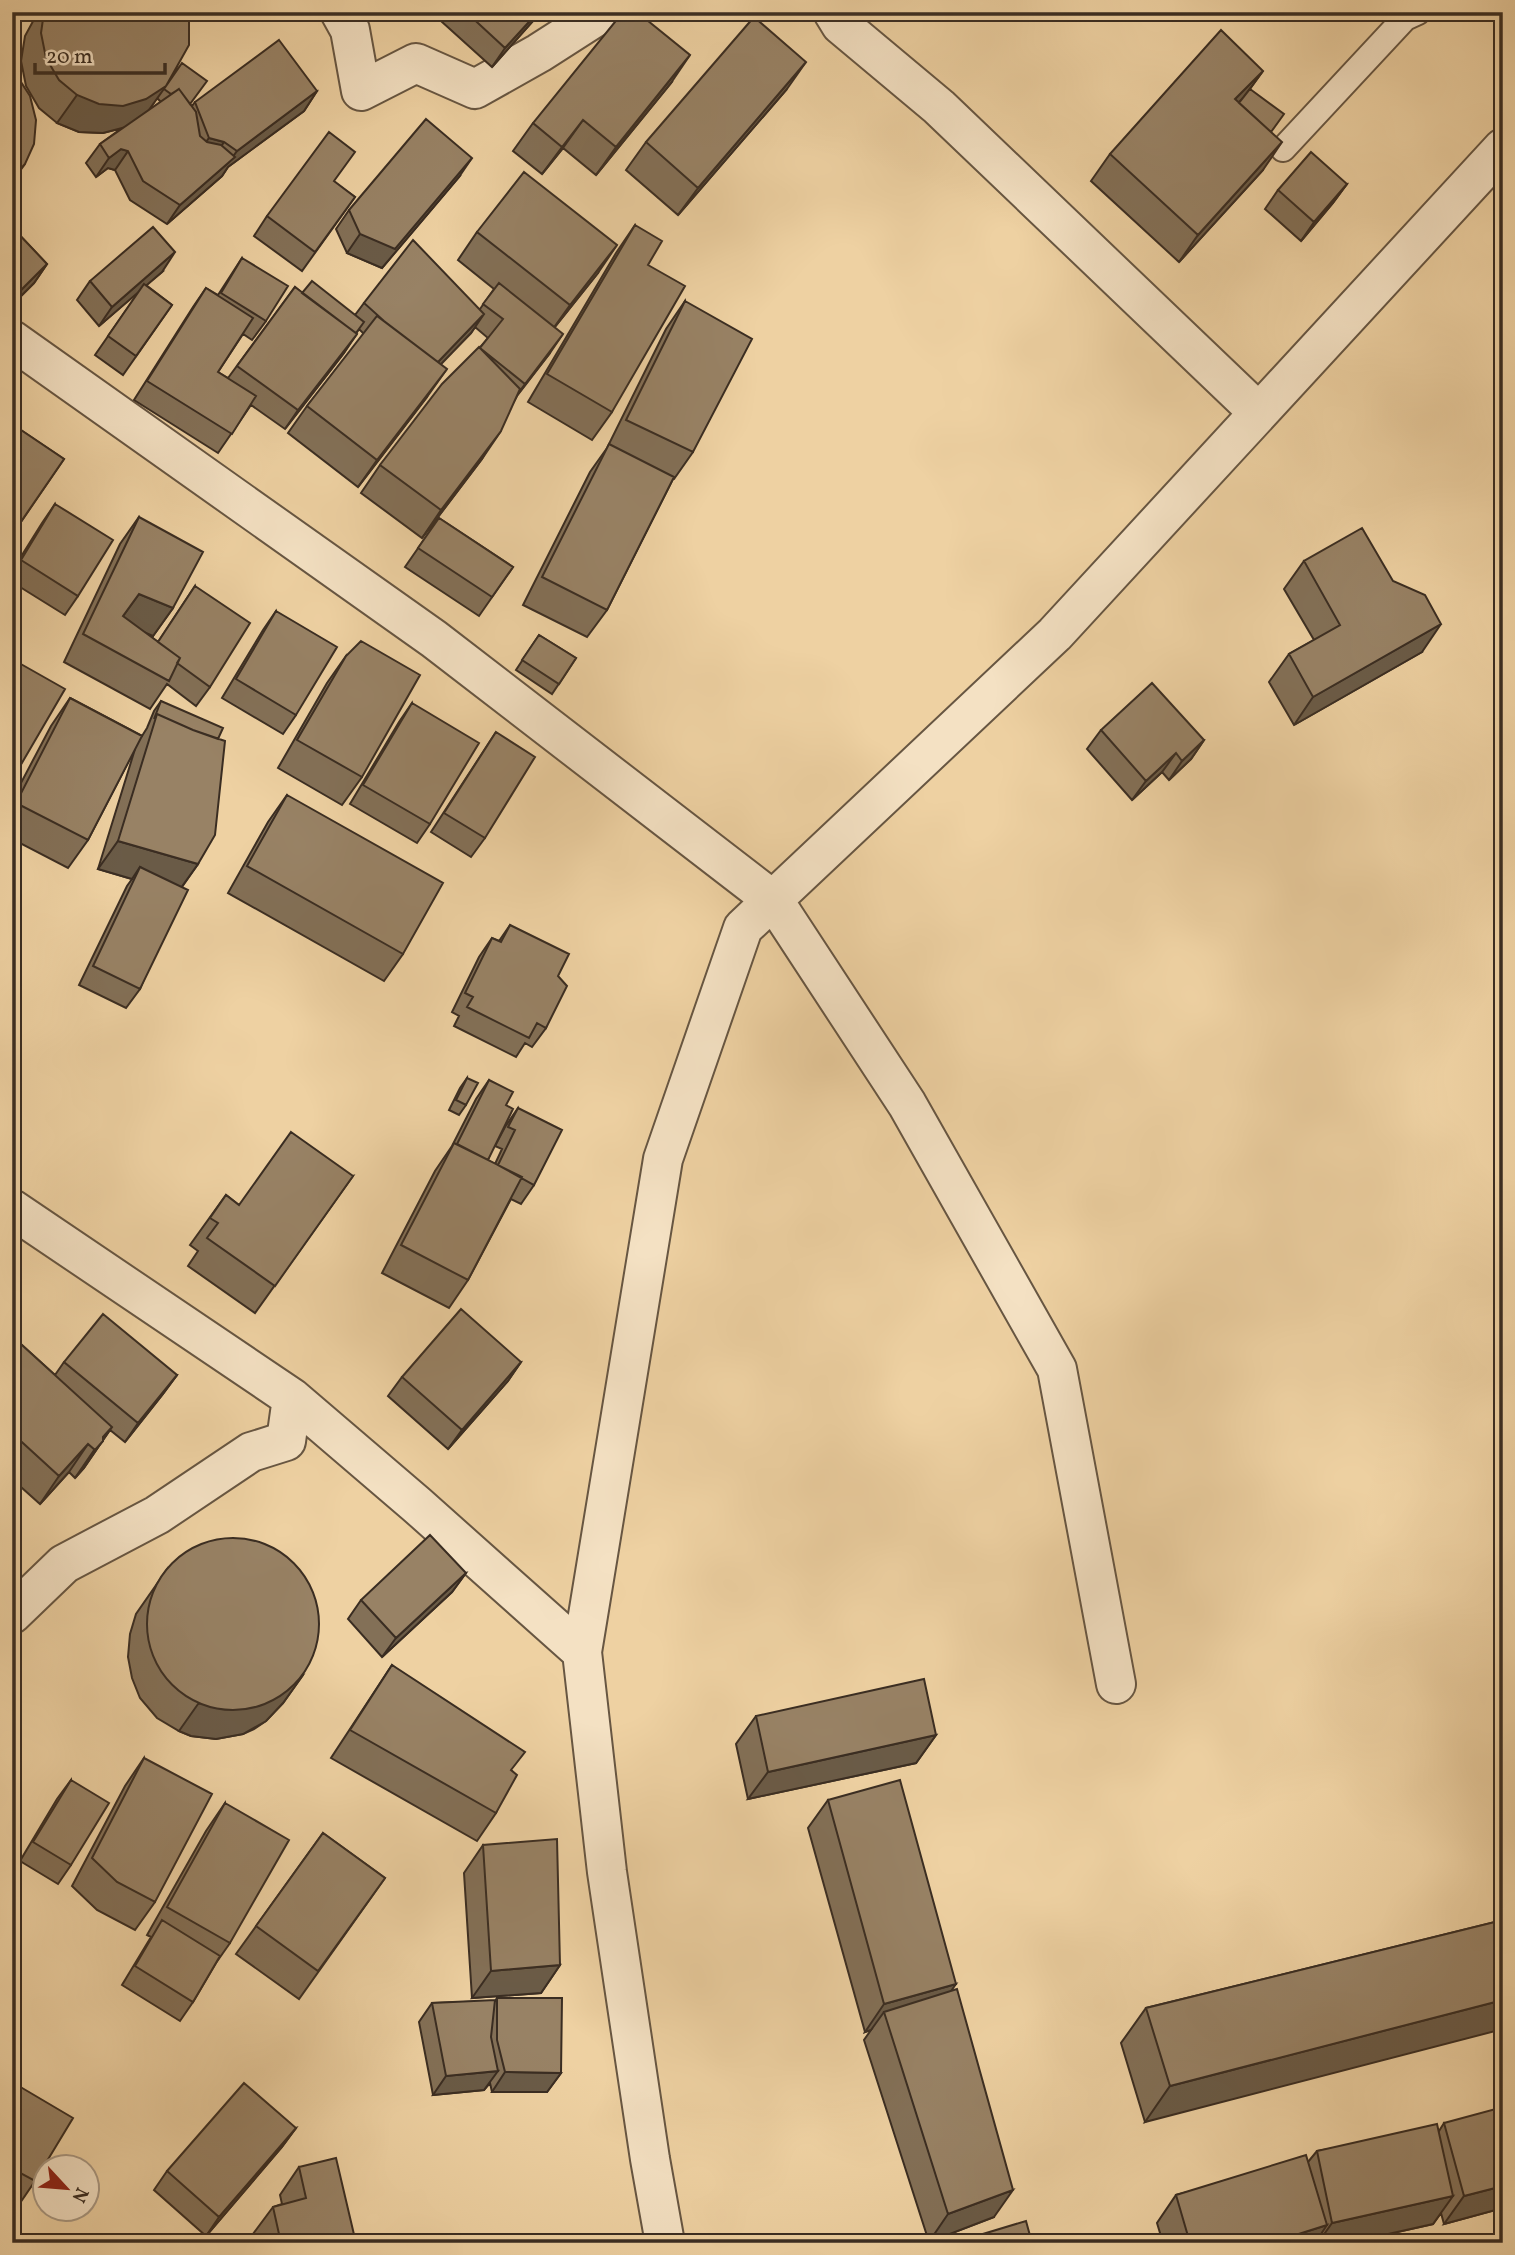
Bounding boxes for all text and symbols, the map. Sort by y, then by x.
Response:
scale bar [35,32,164,76]
text: 20 m [46,43,92,72]
north arrow [32,2154,102,2224]
text: N [65,2183,94,2207]

